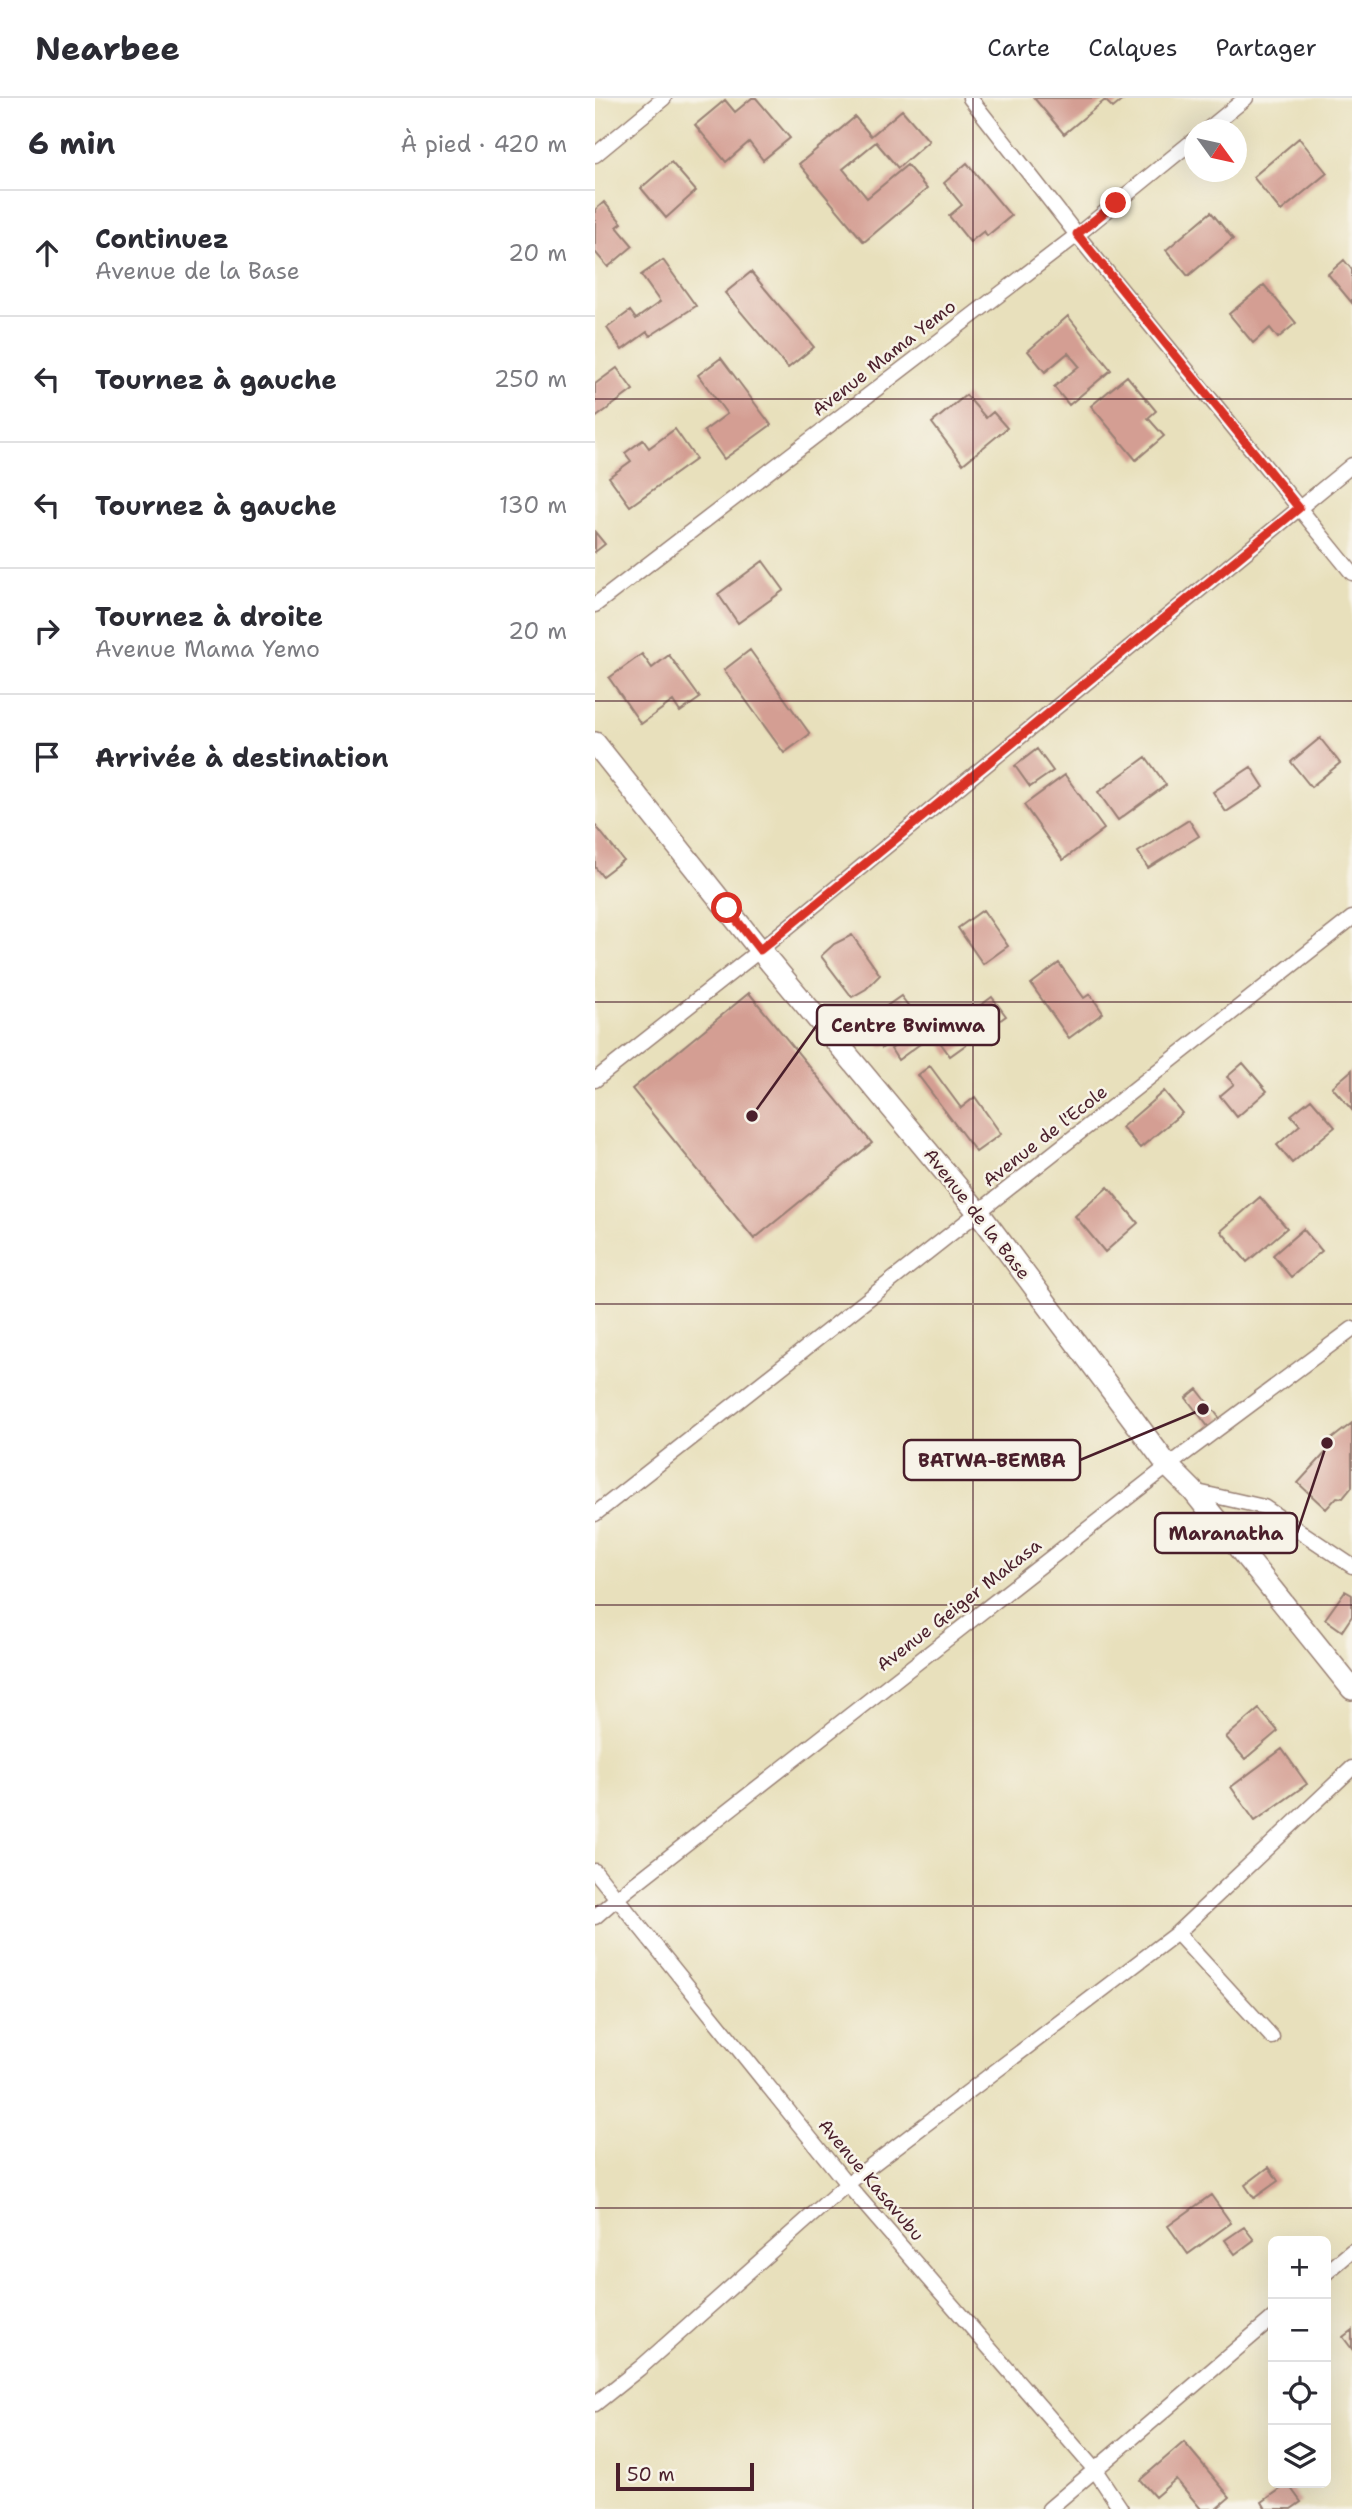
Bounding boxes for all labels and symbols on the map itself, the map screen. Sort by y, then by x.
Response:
north arrow [1184,119,1247,182]
route end [1100,187,1131,218]
street label: Avenue Mama Yemo [807,294,961,422]
route start [711,892,742,923]
callout: Centre Bwimwa [817,1005,999,1045]
text: Centre Bwimwa [831,1013,985,1038]
street label: Avenue de l'Ecole [978,1080,1112,1192]
street label: Avenue de la Base [918,1143,1036,1285]
callout: BATWA-BEMBA [904,1440,1080,1480]
text: BATWA-BEMBA [918,1448,1066,1473]
callout: Maranatha [1155,1513,1297,1553]
text: Maranatha [1169,1521,1283,1546]
street label: Avenue Geiger Makasa [872,1533,1046,1677]
street label: Avenue Kasavubu [813,2114,929,2246]
scale bar [616,2460,754,2492]

